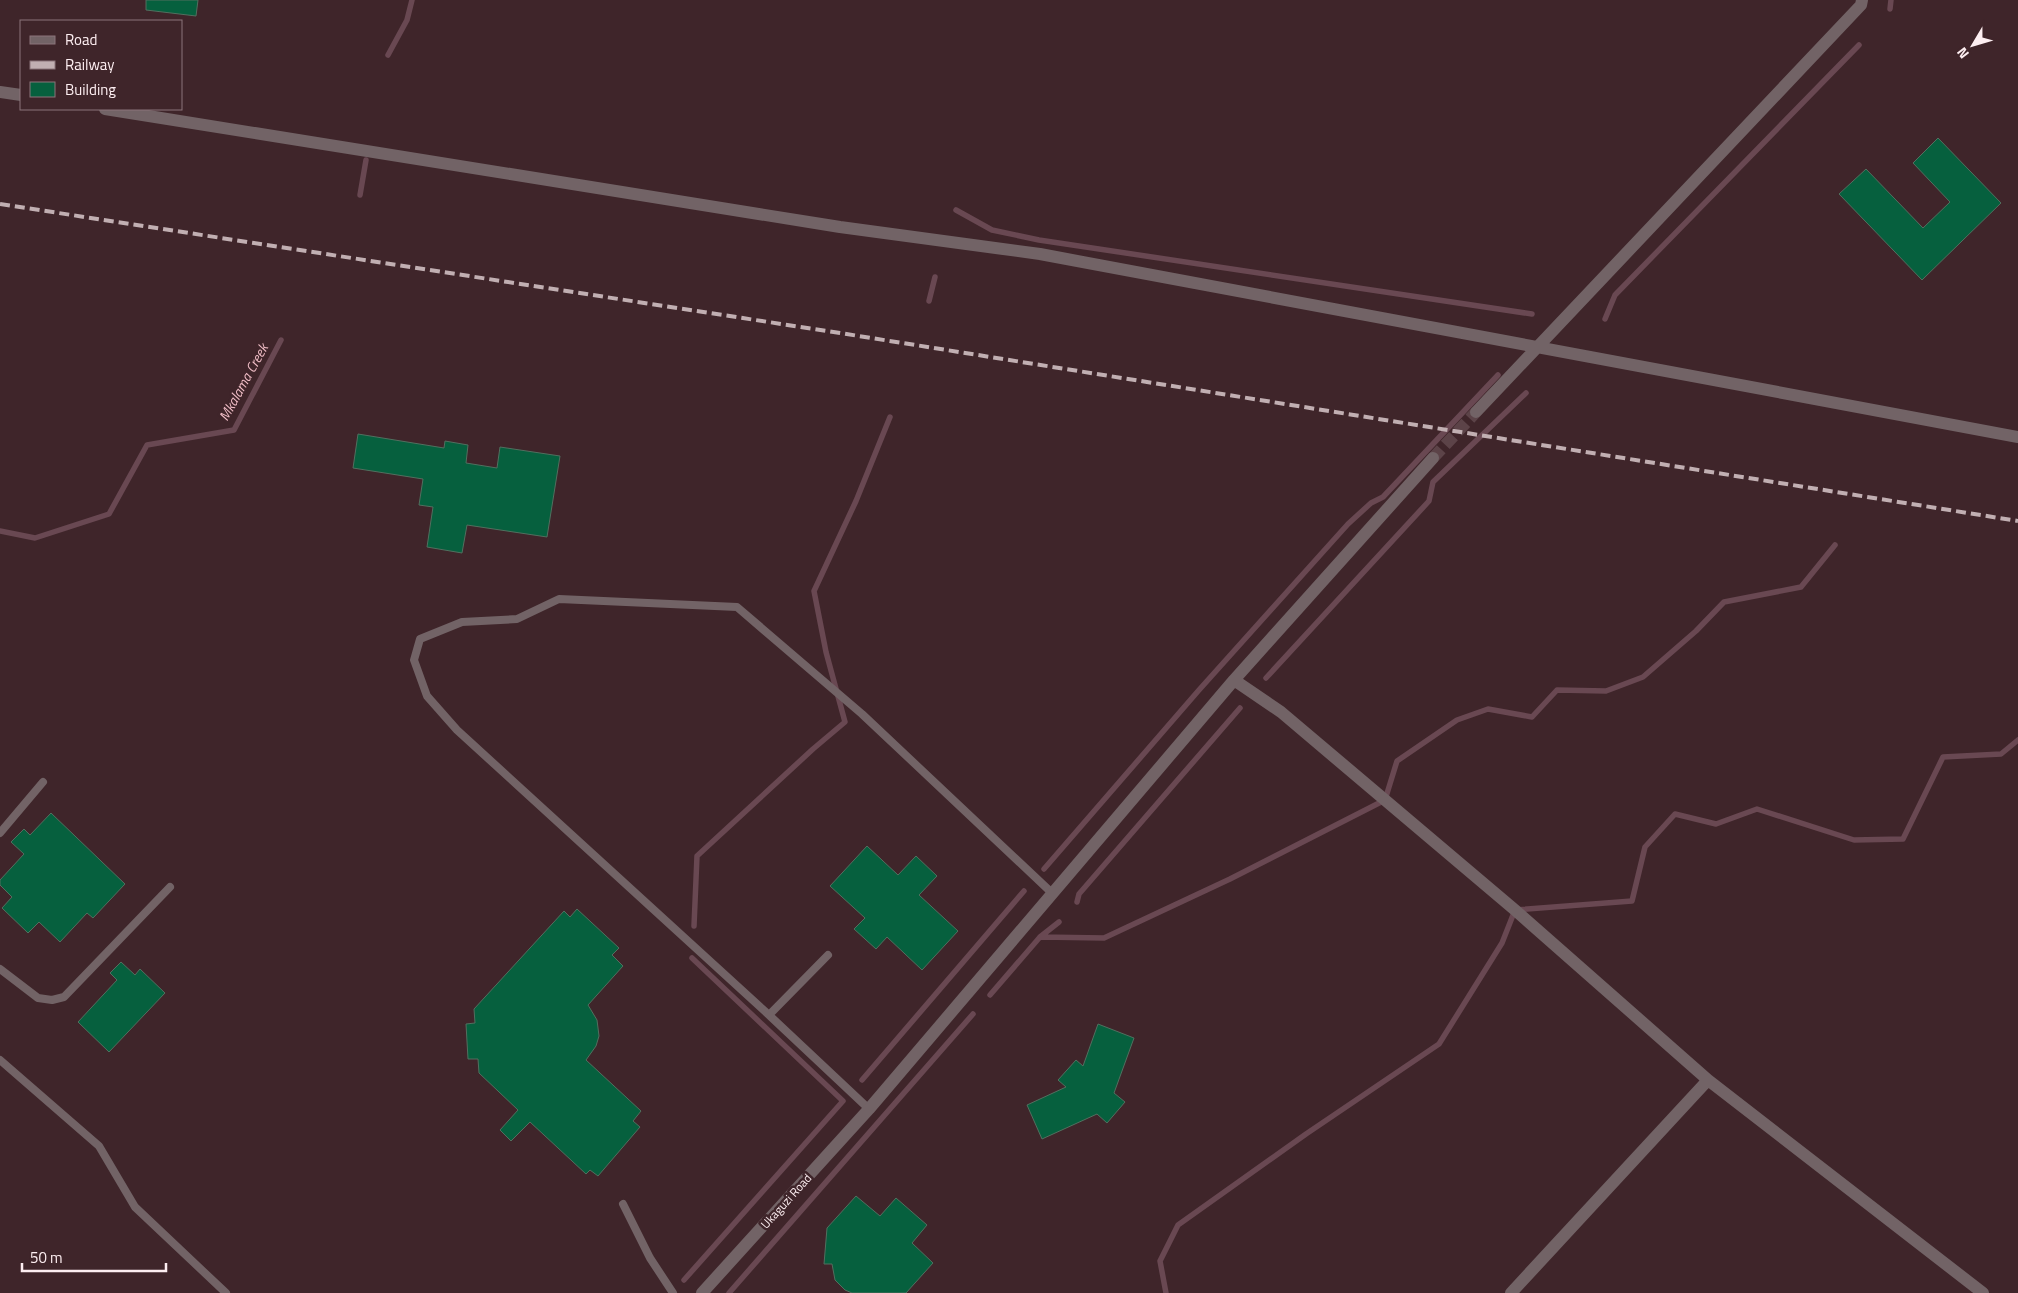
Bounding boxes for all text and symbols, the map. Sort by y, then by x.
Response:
legend [20,20,182,110]
north arrow [1948,20,1998,70]
text: Road [65,28,97,51]
text: N [1951,43,1974,64]
text: Railway [65,53,115,76]
text: Building [65,78,116,101]
water label: Mkalama Creek [213,338,274,424]
street label: Ukaguzi Road [756,1169,816,1233]
scale bar [22,1240,166,1272]
text: 50 m [30,1246,63,1269]

